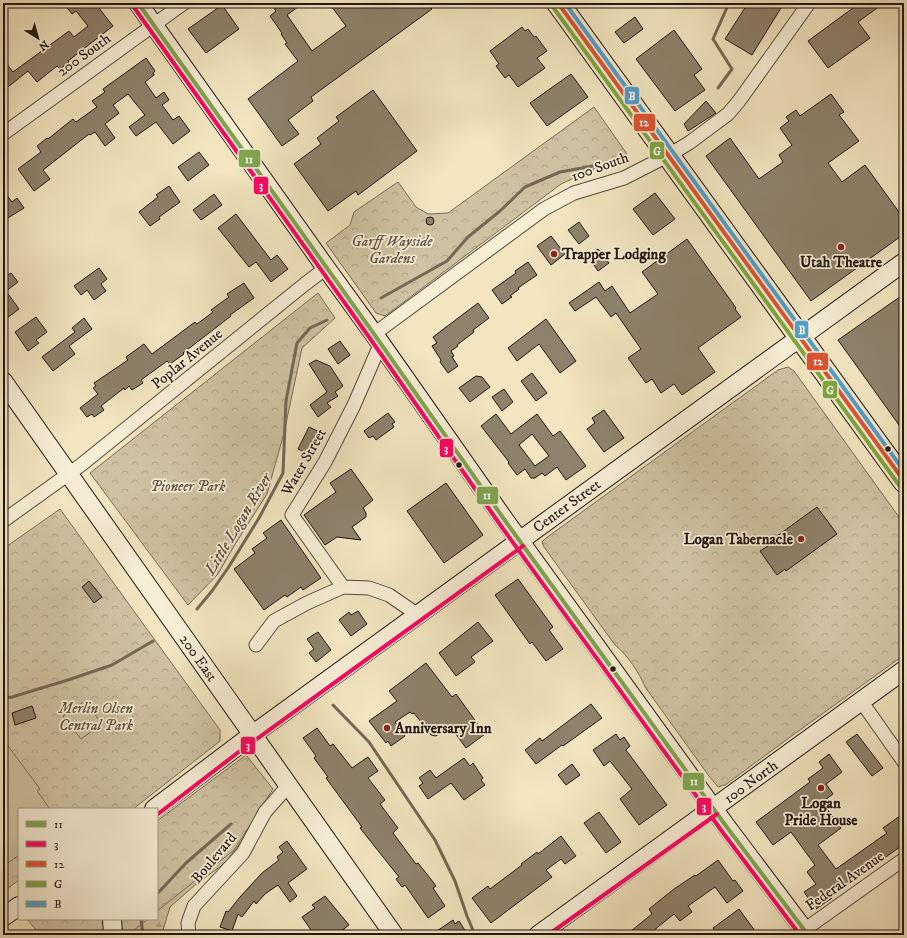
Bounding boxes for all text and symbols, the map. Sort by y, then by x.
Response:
north arrow [18,18,58,58]
street label: 200 South [53,29,115,81]
text: N [36,37,51,53]
line badge: B [624,86,640,105]
text: B [629,90,636,104]
line badge: 12 [633,113,656,132]
text: 12 [639,116,649,130]
line badge: G [649,141,665,160]
text: G [653,145,661,159]
street label: 100 South [569,148,632,186]
line badge: 11 [238,149,261,168]
text: 11 [245,153,253,167]
line badge: 3 [253,176,269,195]
text: 3 [259,179,263,193]
park label: Garff Wayside Gardens [352,232,433,268]
marker: Utah Theatre [836,242,846,252]
place label: Trapper Lodging [561,245,666,264]
marker: Trapper Lodging [549,249,559,259]
place label: Utah Theatre [800,253,883,272]
line badge: B [794,320,809,339]
text: B [799,324,806,338]
street label: Poplar Avenue [148,325,226,393]
line badge: 12 [806,352,829,371]
text: 12 [813,355,823,369]
line badge: G [822,380,838,399]
text: G [826,384,834,398]
street label: Water Street [277,425,331,500]
line badge: 3 [439,438,454,458]
text: 3 [444,442,448,456]
unlabelled marker [883,444,893,454]
unlabelled marker [454,460,464,470]
water label: Little Logan River [199,468,277,579]
street label: Center Street [529,475,605,537]
park label: Pioneer Park [151,477,226,496]
line badge: 11 [476,486,499,505]
text: 11 [483,489,491,503]
place label: Logan Tabernacle [684,530,794,549]
marker: Logan Tabernacle [796,534,806,544]
street label: 200 East [175,631,221,686]
unlabelled marker [608,664,618,674]
park label: Merlin Olsen Central Park [58,699,134,735]
place label: Anniversary Inn [394,719,492,738]
marker: Anniversary Inn [382,723,392,733]
line badge: 3 [240,736,256,755]
text: 3 [246,739,250,753]
street label: 100 North [720,756,782,808]
line badge: 11 [682,772,705,791]
text: 11 [690,775,698,789]
marker: Logan Pride House [816,783,826,793]
place label: Logan Pride House [784,794,858,830]
line badge: 3 [696,797,712,816]
text: 3 [702,800,706,814]
legend [18,808,158,920]
text: 11 [54,817,63,832]
street label: Boulevard [187,828,241,887]
text: 3 [54,837,58,852]
street label: Federal Avenue [802,847,888,915]
text: 12 [54,857,64,872]
text: G [54,877,63,892]
text: B [54,897,62,912]

